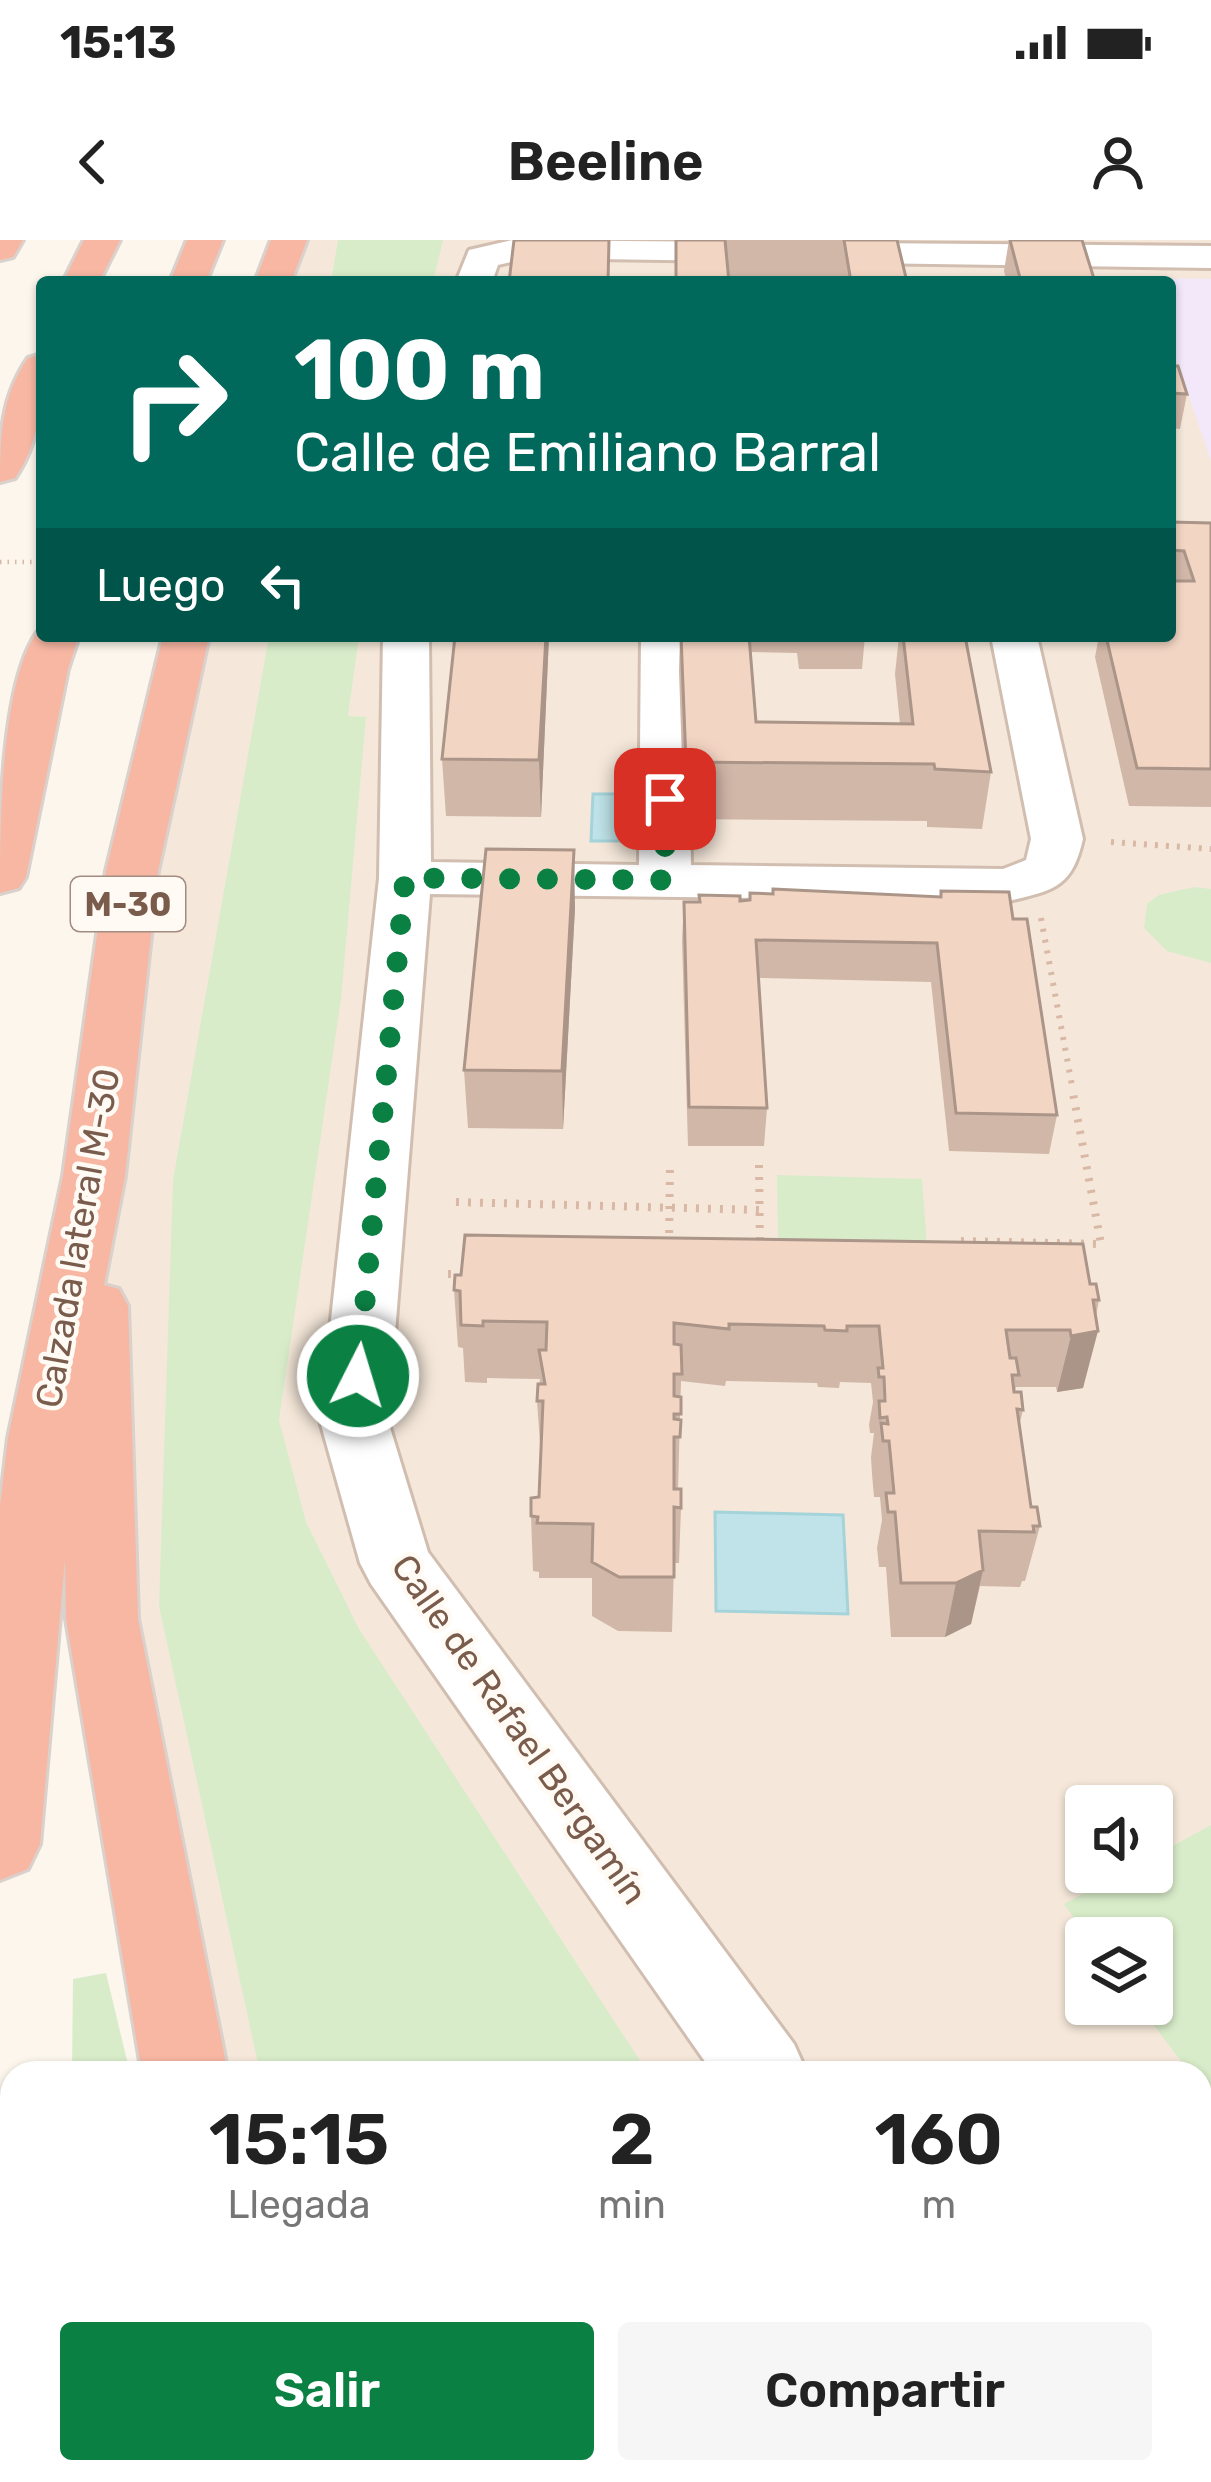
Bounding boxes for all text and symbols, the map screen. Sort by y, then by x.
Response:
text: 15:13 [60,16,177,69]
icon: back [60,129,126,195]
icon: person [1085,129,1151,195]
text: Beeline [507,130,704,194]
text: 100 m [294,320,545,420]
icon: right [96,324,252,480]
text: Calle de Emiliano Barral [294,421,881,485]
icon: left [250,552,316,618]
text: Luego [96,559,226,612]
pin [614,748,716,850]
icon: arrive [632,766,698,832]
road number: M-30 [71,877,185,931]
street label: Calzada lateral M-30 [26,1065,129,1411]
position arrow [295,1313,421,1439]
street label: Calle de Rafael Bergamín [382,1546,657,1912]
map controls [1065,1785,1173,2025]
button: sound [1065,1785,1173,1893]
button: layers [1065,1917,1173,2025]
text: 15:15 [209,2097,389,2182]
text: 2 [609,2097,655,2182]
text: 160 [875,2097,1003,2182]
text: Llegada [228,2182,370,2228]
text: min [598,2182,666,2228]
text: m [922,2182,956,2228]
button: Salir [60,2322,594,2460]
button: Compartir [618,2322,1152,2460]

